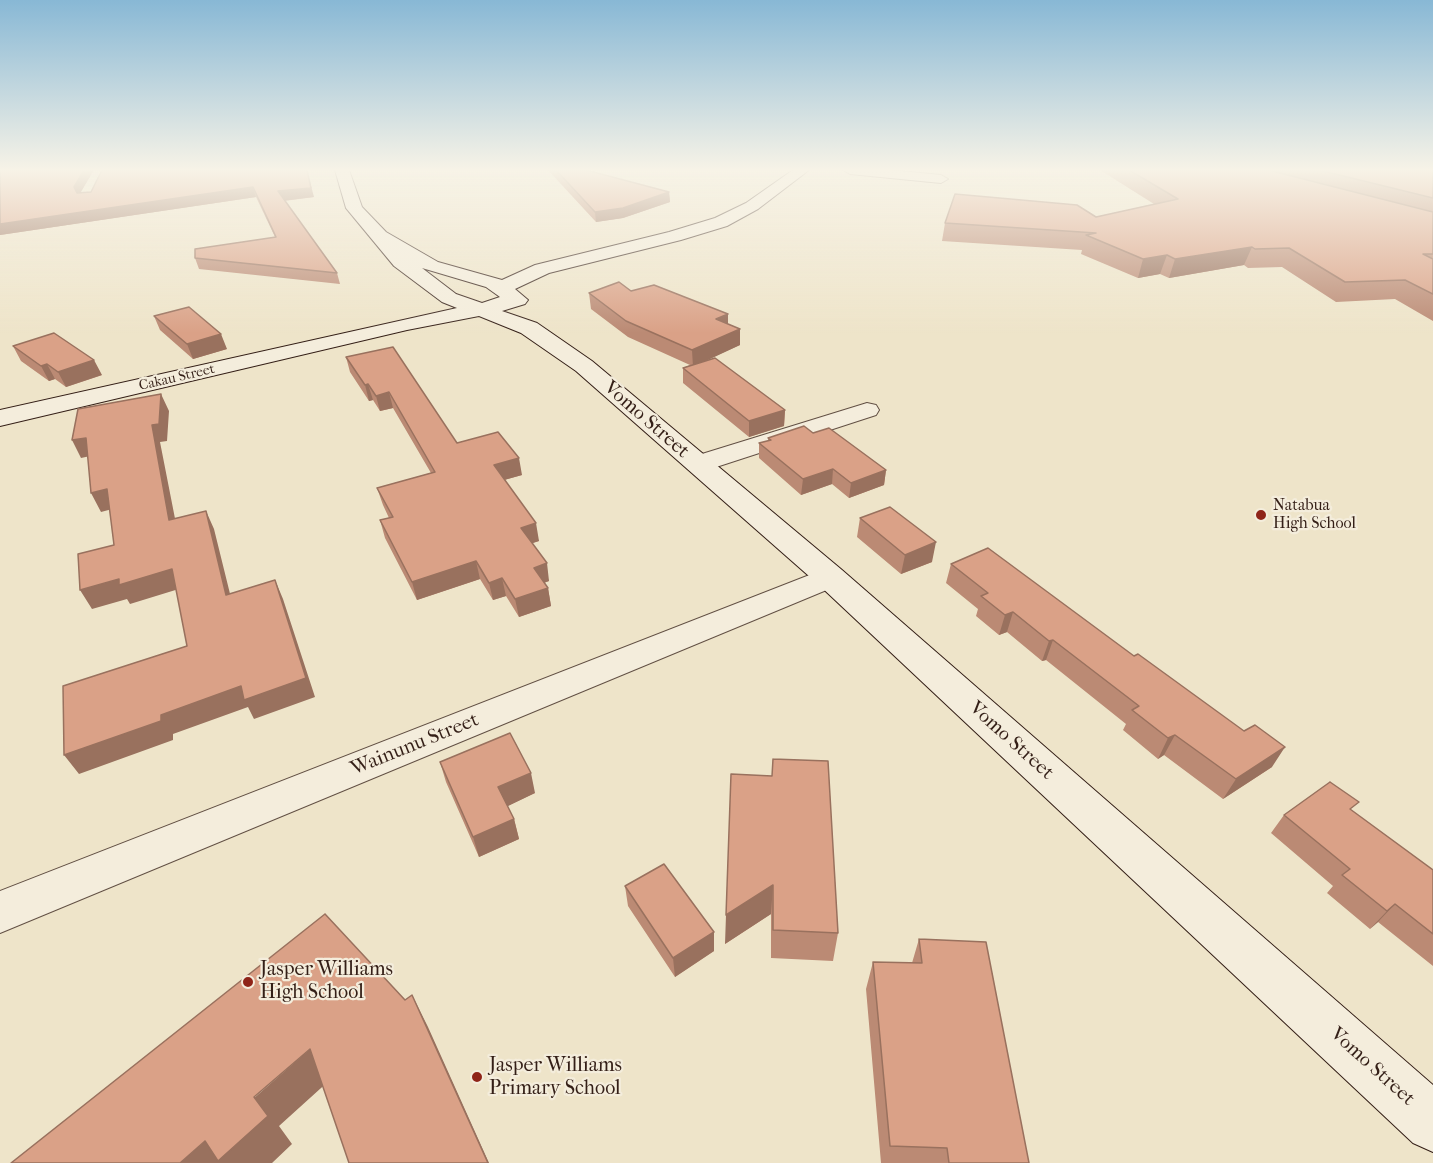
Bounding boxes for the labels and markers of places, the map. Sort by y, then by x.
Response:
place label: Natabua High School [1273,496,1356,534]
marker: Natabua High School [1254,508,1268,522]
place label: Jasper Williams High School [260,958,393,1005]
marker: Jasper Williams High School [241,975,255,989]
place label: Jasper Williams Primary School [489,1054,622,1101]
marker: Jasper Williams Primary School [470,1070,484,1084]

